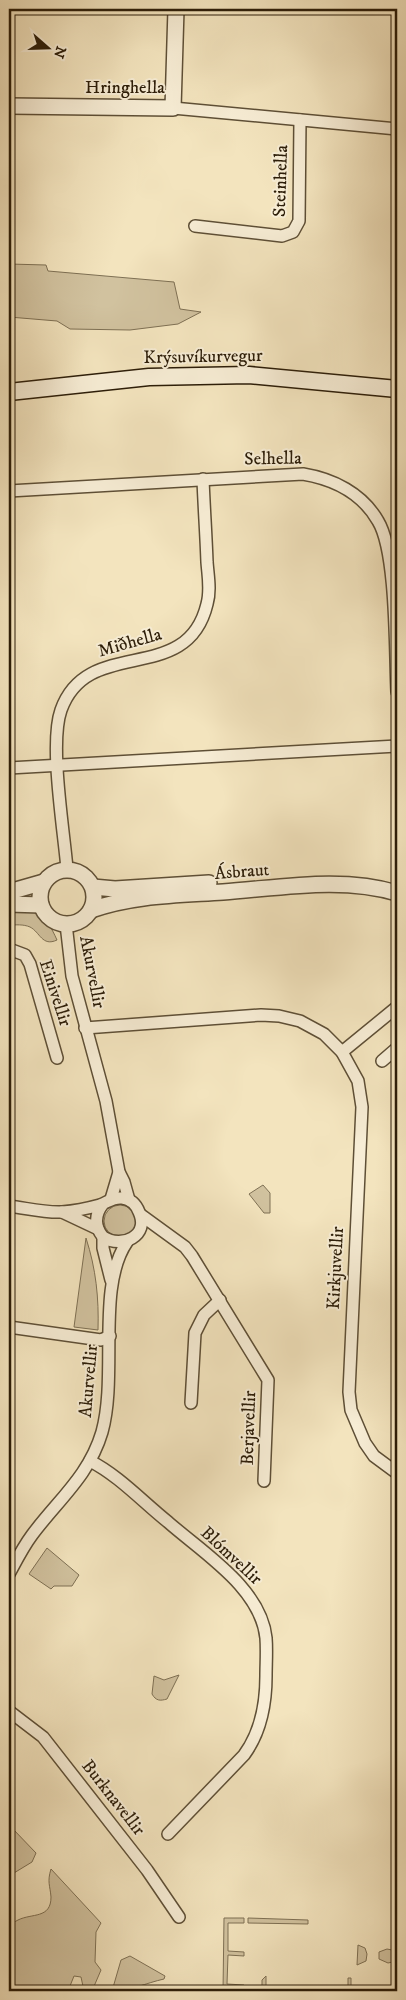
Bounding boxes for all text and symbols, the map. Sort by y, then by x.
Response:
north arrow [22,22,72,72]
text: N [49,44,70,61]
street label: Hringhella [85,77,165,99]
street label: Steinhella [269,144,293,217]
street label: Krýsuvíkurvegur [143,345,263,369]
street label: Selhella [244,447,302,471]
street label: Miðhella [96,623,165,663]
street label: Ásbraut [214,858,270,885]
street label: Akurvellir [74,934,110,1010]
street label: Einivellir [34,957,76,1029]
street label: Kirkjuvellir [323,1226,349,1310]
street label: Akurvellir [75,1343,103,1419]
street label: Berjavellir [237,1390,261,1466]
street label: Blómvellir [196,1522,267,1590]
street label: Burknavellir [77,1756,150,1840]

